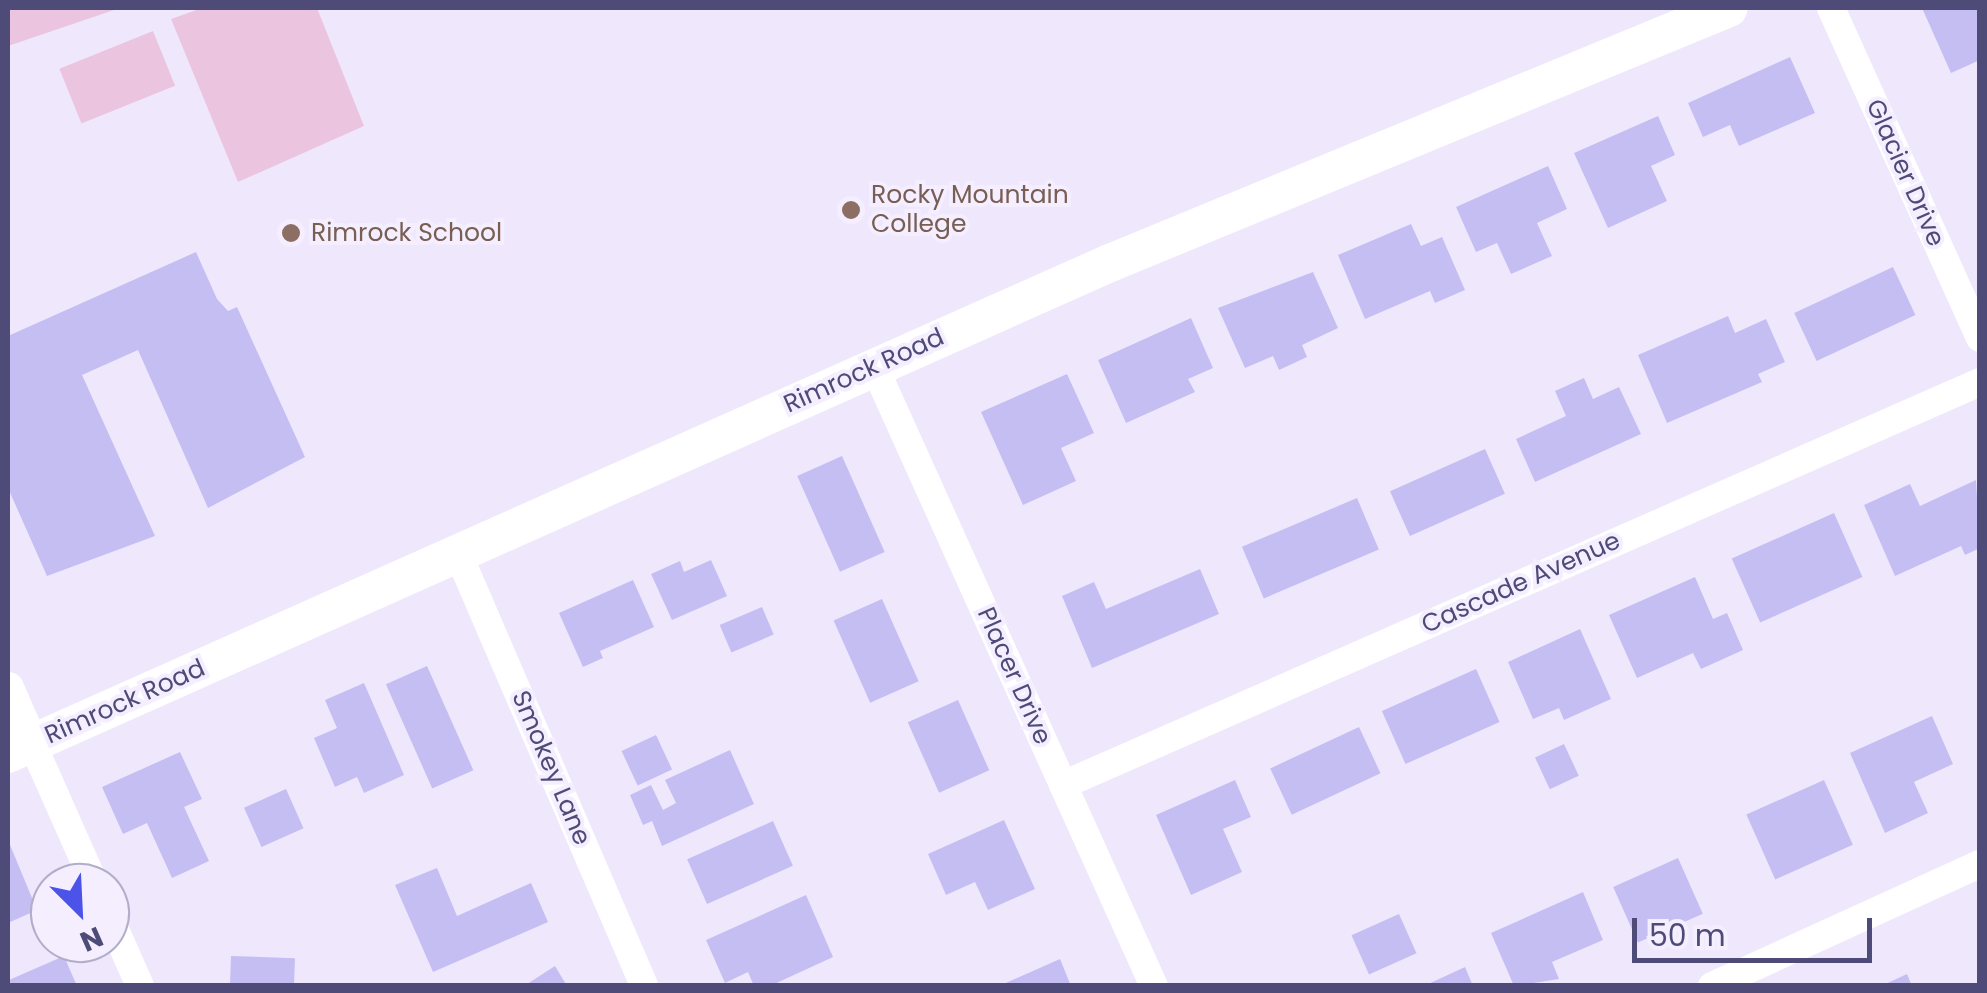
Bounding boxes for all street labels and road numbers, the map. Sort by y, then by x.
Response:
street label: Glacier Drive [1859,95,1951,251]
street label: Rimrock Road [779,322,949,420]
street label: Cascade Avenue [1417,526,1625,640]
street label: Placer Drive [970,603,1058,749]
street label: Rimrock Road [40,653,210,751]
street label: Smokey Lane [505,686,597,850]

